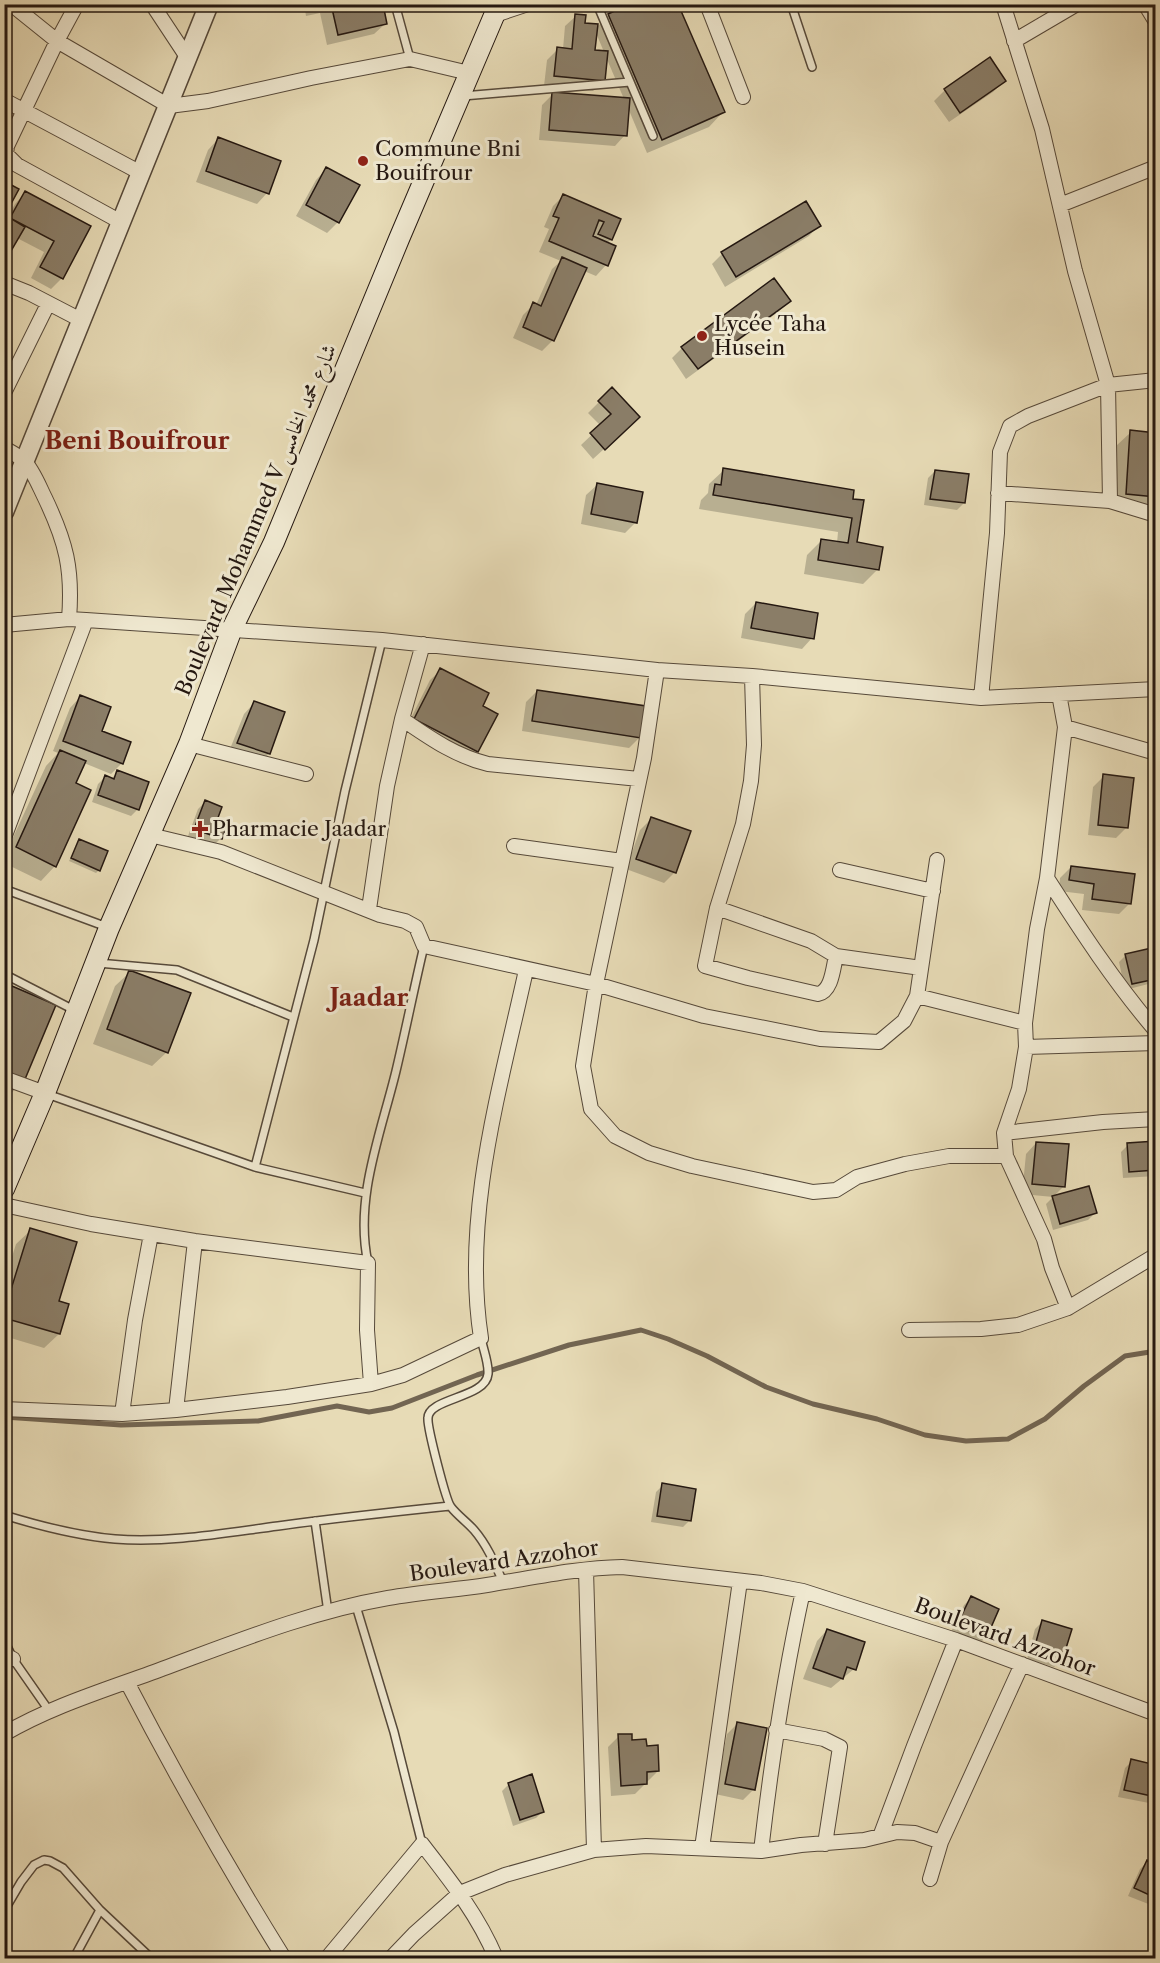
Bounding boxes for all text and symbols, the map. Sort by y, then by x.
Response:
place label: Commune Bni Bouifrour [375,136,521,185]
marker: Commune Bni Bouifrour [356,154,370,168]
place label: Lycée Taha Husein [714,311,827,360]
marker: Lycée Taha Husein [695,329,709,343]
street label: Boulevard Mohammed V شارع محمد الخامس [170,340,347,702]
district label: Beni Bouifrour [44,426,230,455]
place label: Pharmacie Jaadar [212,816,387,841]
marker: Pharmacie Jaadar [193,822,207,836]
district label: Jaadar [326,983,409,1012]
street label: Boulevard Azzohor [408,1535,600,1586]
street label: Boulevard Azzohor [911,1592,1099,1681]

